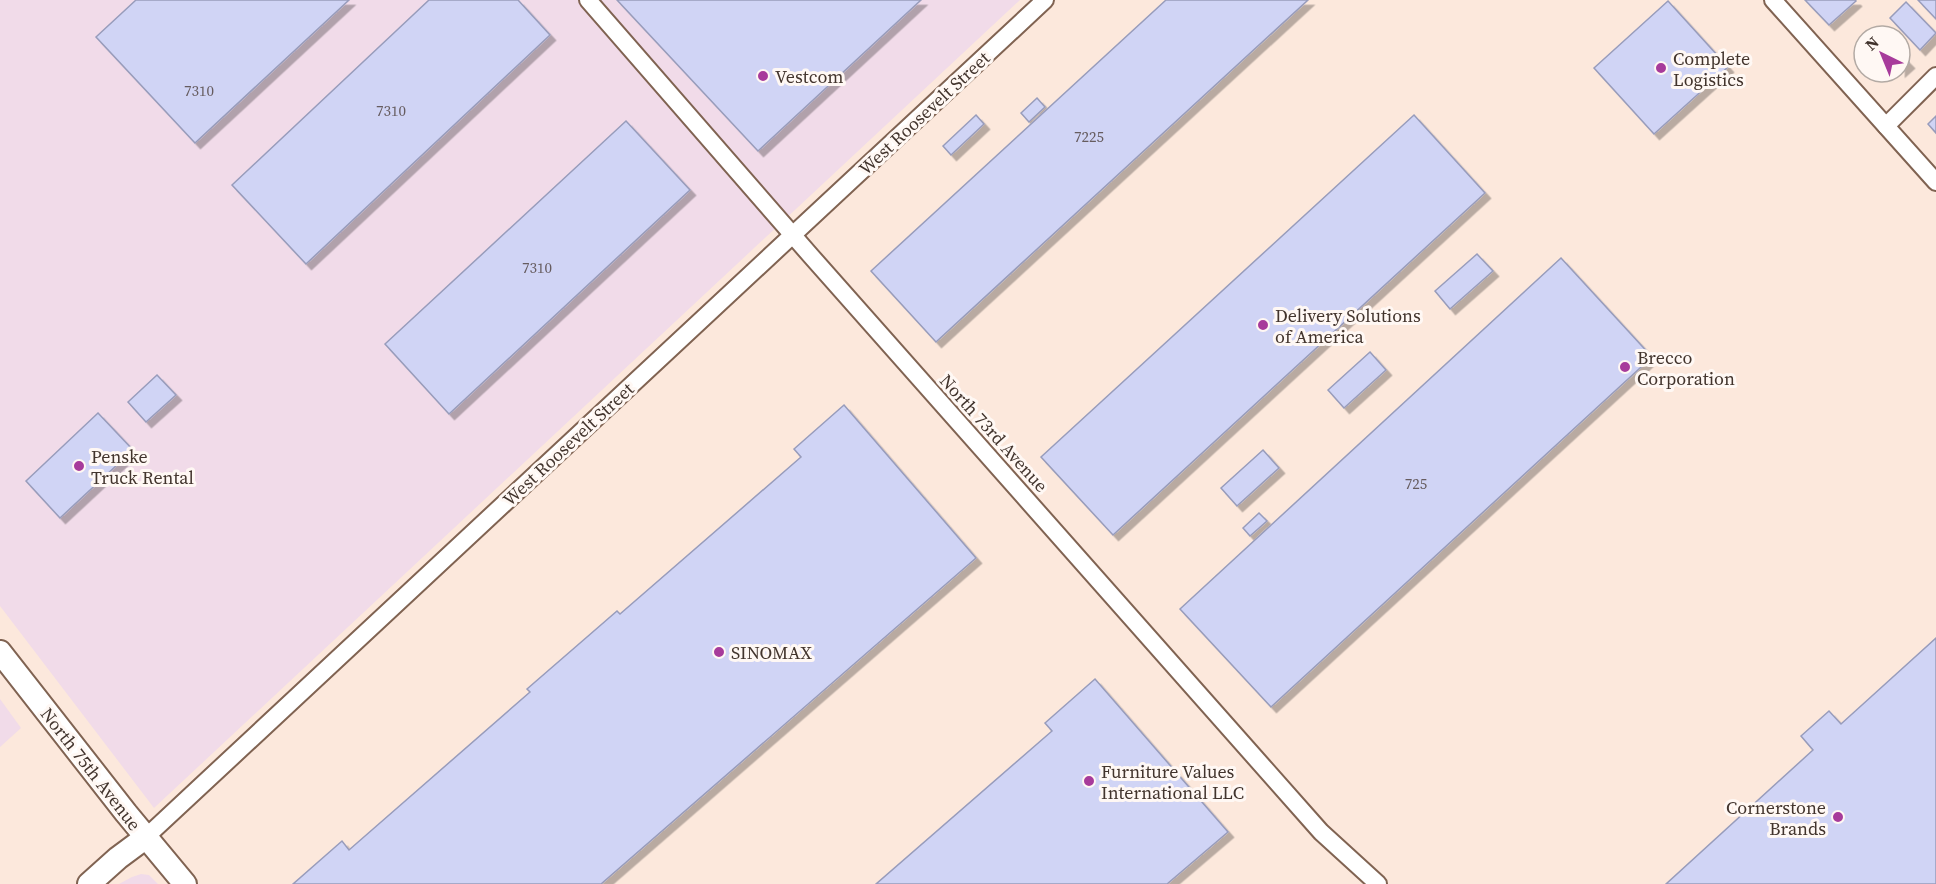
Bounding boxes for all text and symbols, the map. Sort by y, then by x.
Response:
north arrow [1852,24,1912,84]
text: N [1860,31,1884,55]
street label: West Roosevelt Street [853,45,995,180]
place label: Complete Logistics [1673,46,1750,92]
marker: Complete Logistics [1654,61,1668,75]
place label: Vestcom [775,64,844,89]
marker: Vestcom [756,69,770,83]
house number: 7310 [184,80,214,101]
house number: 7310 [376,100,406,121]
house number: 7225 [1074,126,1104,147]
house number: 7310 [522,257,552,278]
place label: Delivery Solutions of America [1275,303,1421,349]
marker: Delivery Solutions of America [1256,318,1270,332]
place label: Brecco Corporation [1637,345,1735,391]
marker: Brecco Corporation [1618,360,1632,374]
street label: North 73rd Avenue [934,369,1054,497]
street label: West Roosevelt Street [497,376,639,511]
place label: Penske Truck Rental [91,444,194,490]
marker: Penske Truck Rental [72,459,86,473]
house number: 725 [1405,473,1427,494]
place label: SINOMAX [731,640,812,665]
marker: SINOMAX [712,645,726,659]
street label: North 75th Avenue [35,702,147,836]
place label: Furniture Values International LLC [1101,759,1244,805]
marker: Furniture Values International LLC [1082,774,1096,788]
place label: Cornerstone Brands [1726,795,1826,841]
marker: Cornerstone Brands [1831,810,1845,824]

